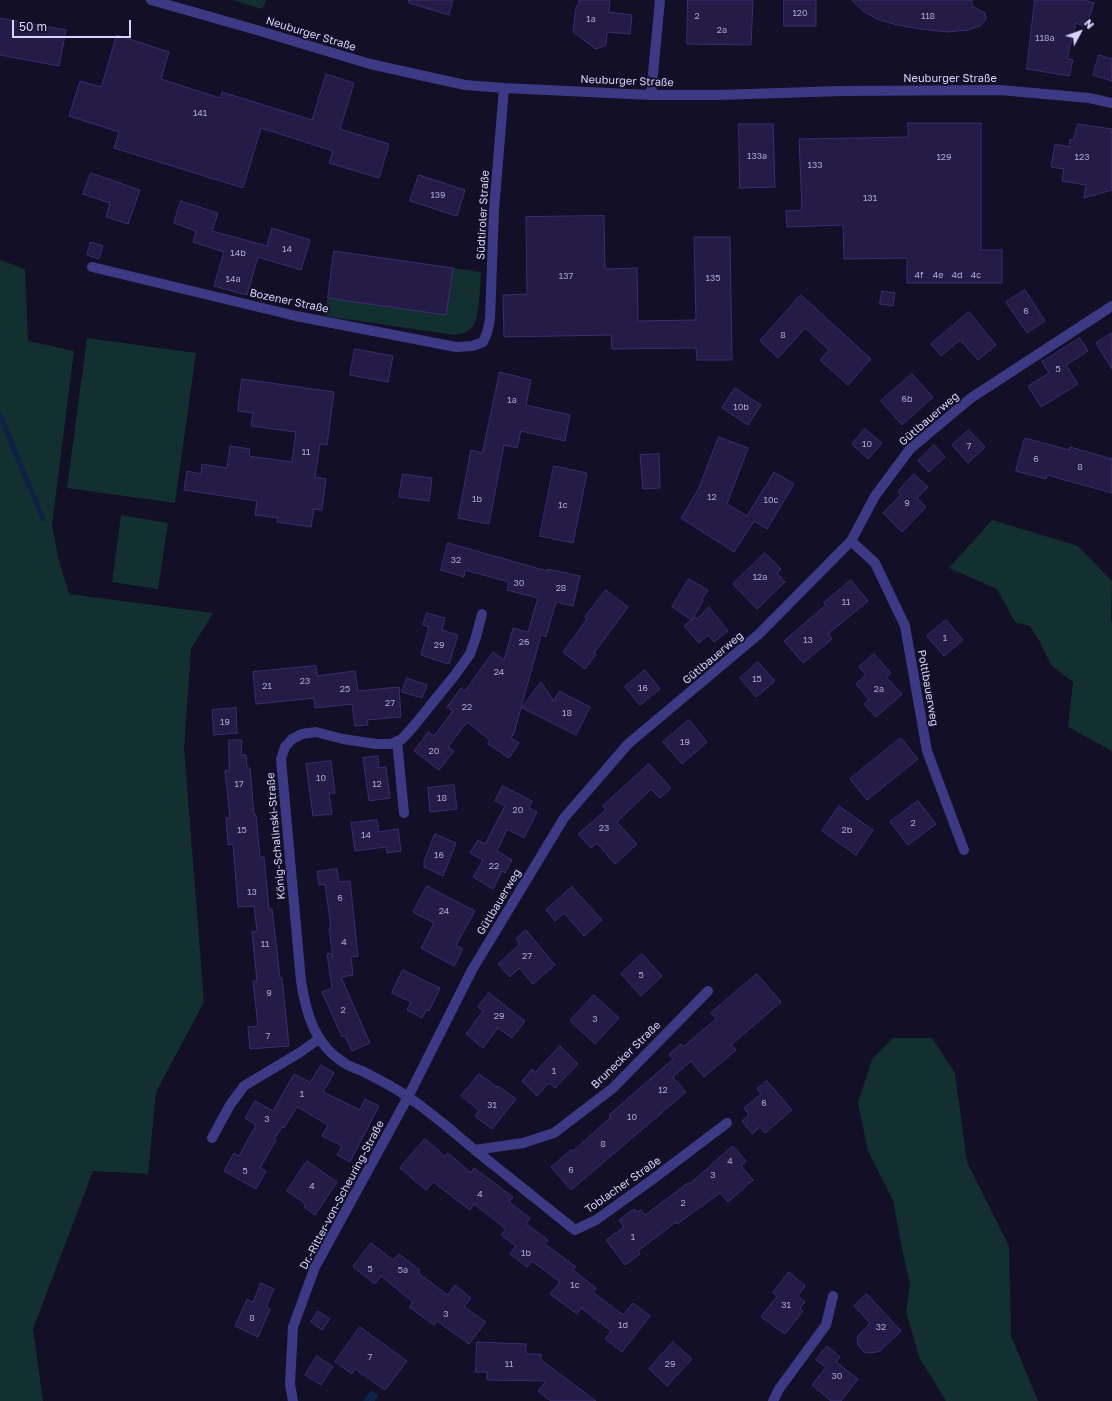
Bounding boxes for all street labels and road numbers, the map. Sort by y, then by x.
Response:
street label: Neuburger Straße [264,14,358,54]
street label: Neuburger Straße [903,72,997,86]
street label: Neuburger Straße [580,73,674,89]
street label: Südtiroler Straße [474,170,492,260]
street label: Bozener Straße [248,286,330,316]
street label: Gütlbauerweg [896,389,962,449]
street label: Gütlbauerweg [680,629,746,687]
street label: Poltlbauerweg [915,649,941,727]
street label: König-Schalinski-Straße [264,772,288,900]
street label: Gütlbauerweg [474,867,524,937]
street label: Brunecker Straße [589,1019,663,1091]
street label: Dr.-Ritter-von-Scheuring-Straße [297,1118,387,1272]
street label: Toblacher Straße [583,1154,663,1216]

